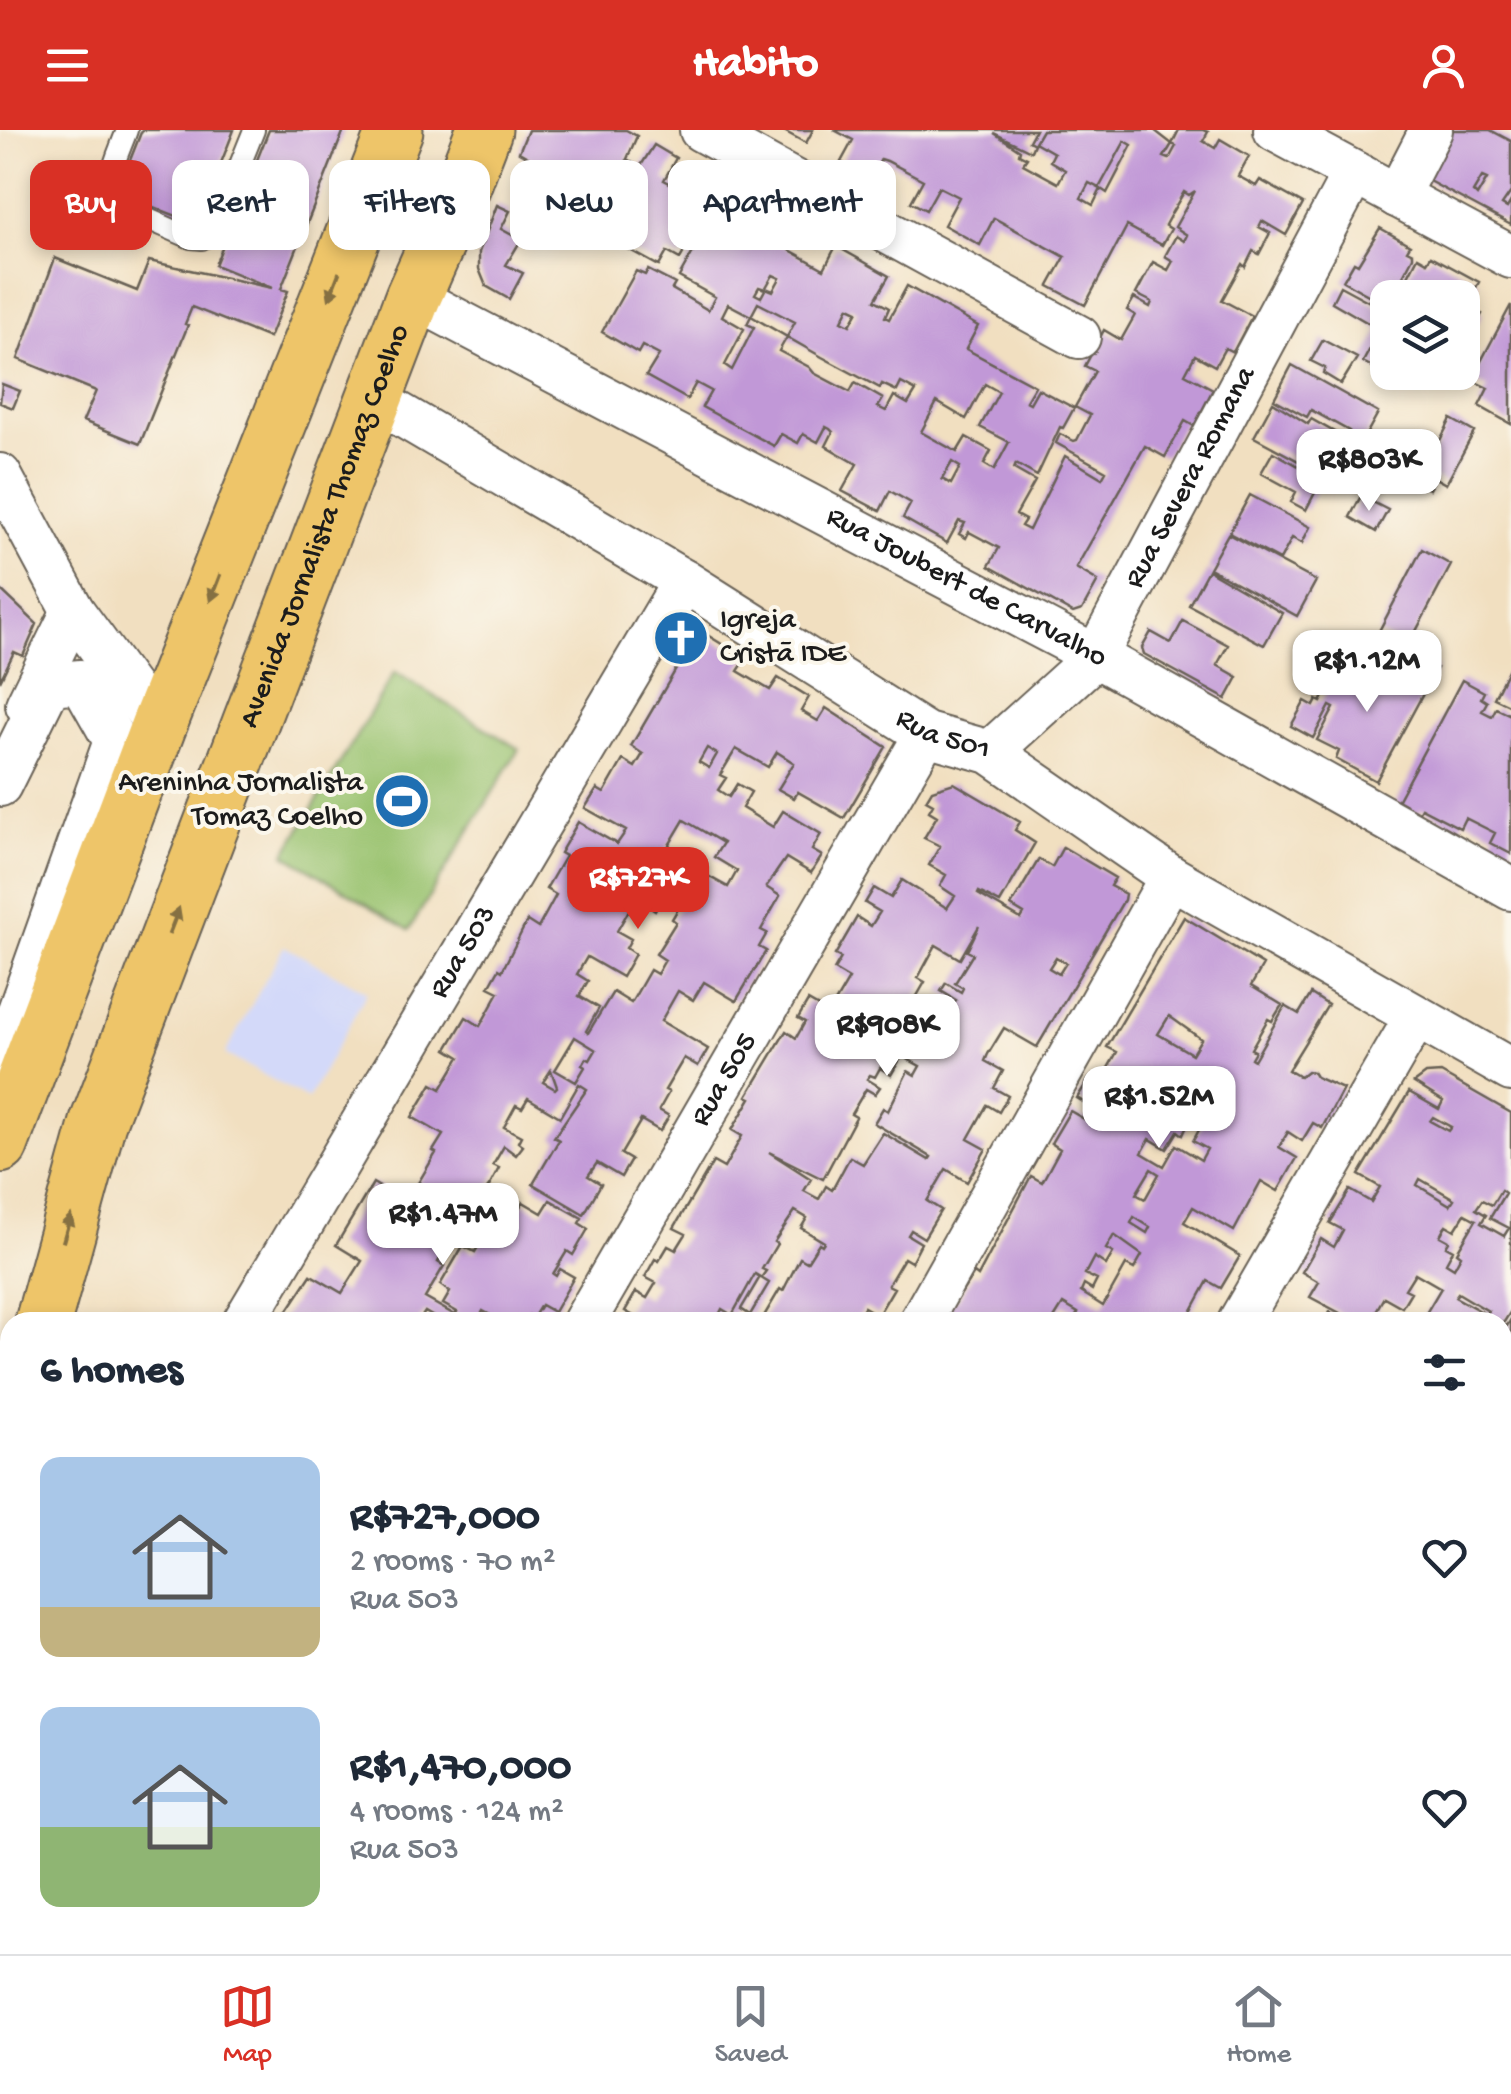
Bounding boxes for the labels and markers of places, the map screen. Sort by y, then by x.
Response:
pin: R$803K [1288,429,1450,514]
place label: Igreja Cristã IDE [720,604,847,673]
church icon: Igreja Cristã IDE [651,608,711,668]
pin: R$1.12M [1275,630,1459,715]
place label: Areninha Jornalista Tomaz Coelho [118,767,364,836]
sports icon: Areninha Jornalista Tomaz Coelho [372,771,432,831]
pin: R$727K [557,847,719,932]
pin: R$908K [806,994,968,1079]
pin: R$1.52M [1067,1066,1251,1151]
pin: R$1.47M [351,1183,535,1268]

